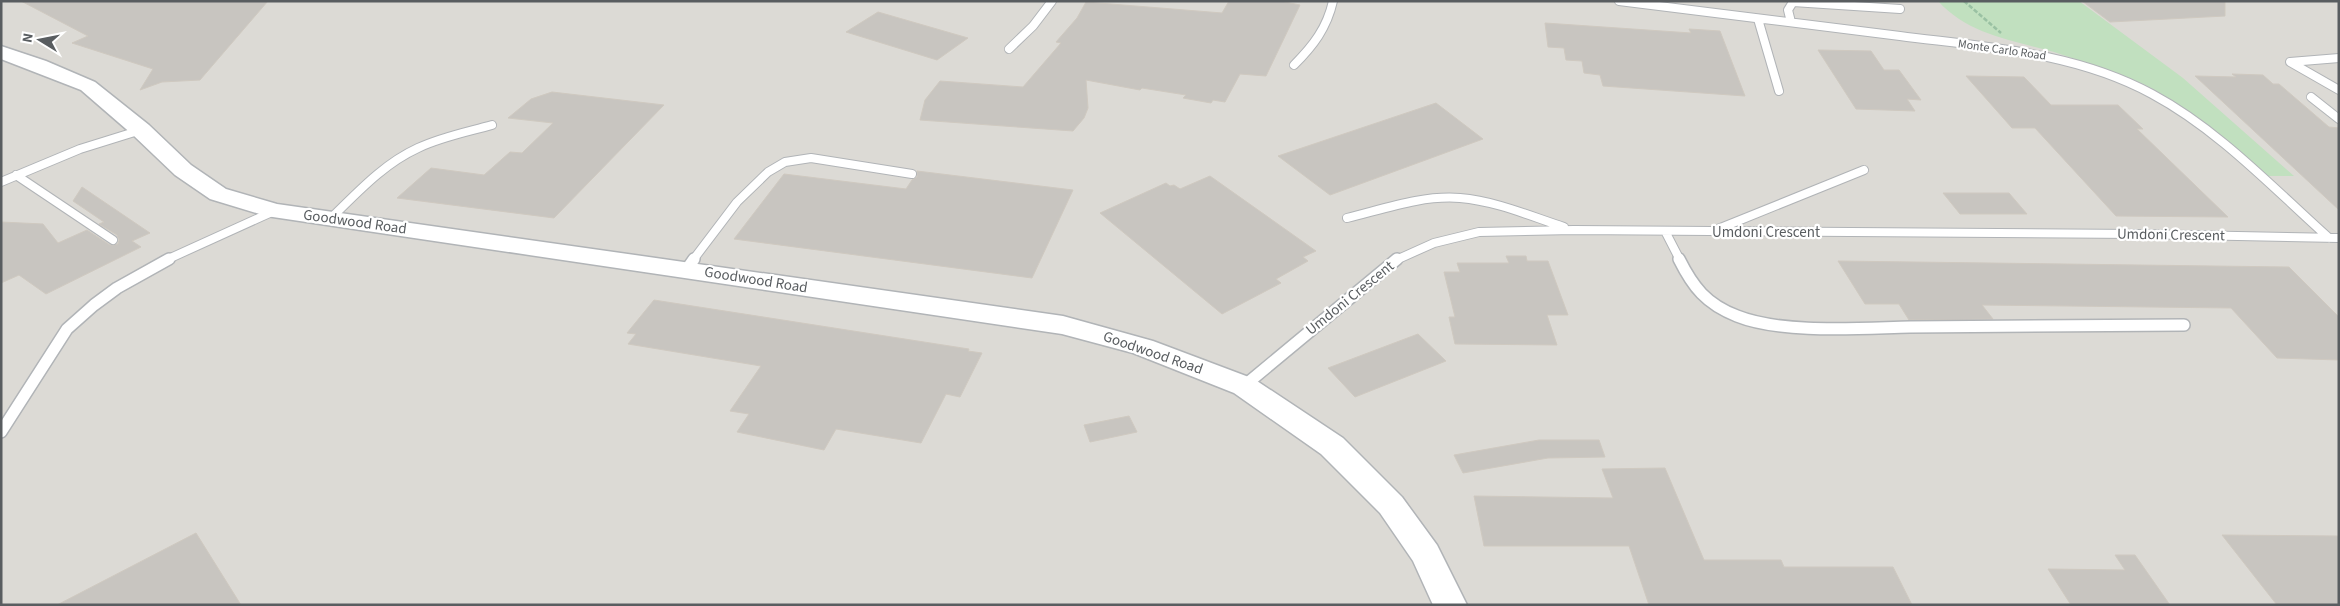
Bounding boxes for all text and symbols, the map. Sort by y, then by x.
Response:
north arrow [15,15,65,65]
text: N [18,32,39,44]
street label: Monte Carlo Road [1957,35,2047,65]
street label: Goodwood Road [302,204,408,240]
street label: Umdoni Crescent [1712,222,1820,243]
street label: Umdoni Crescent [2117,224,2225,246]
street label: Umdoni Crescent [1301,256,1399,340]
street label: Goodwood Road [703,261,809,299]
street label: Goodwood Road [1100,326,1206,380]

